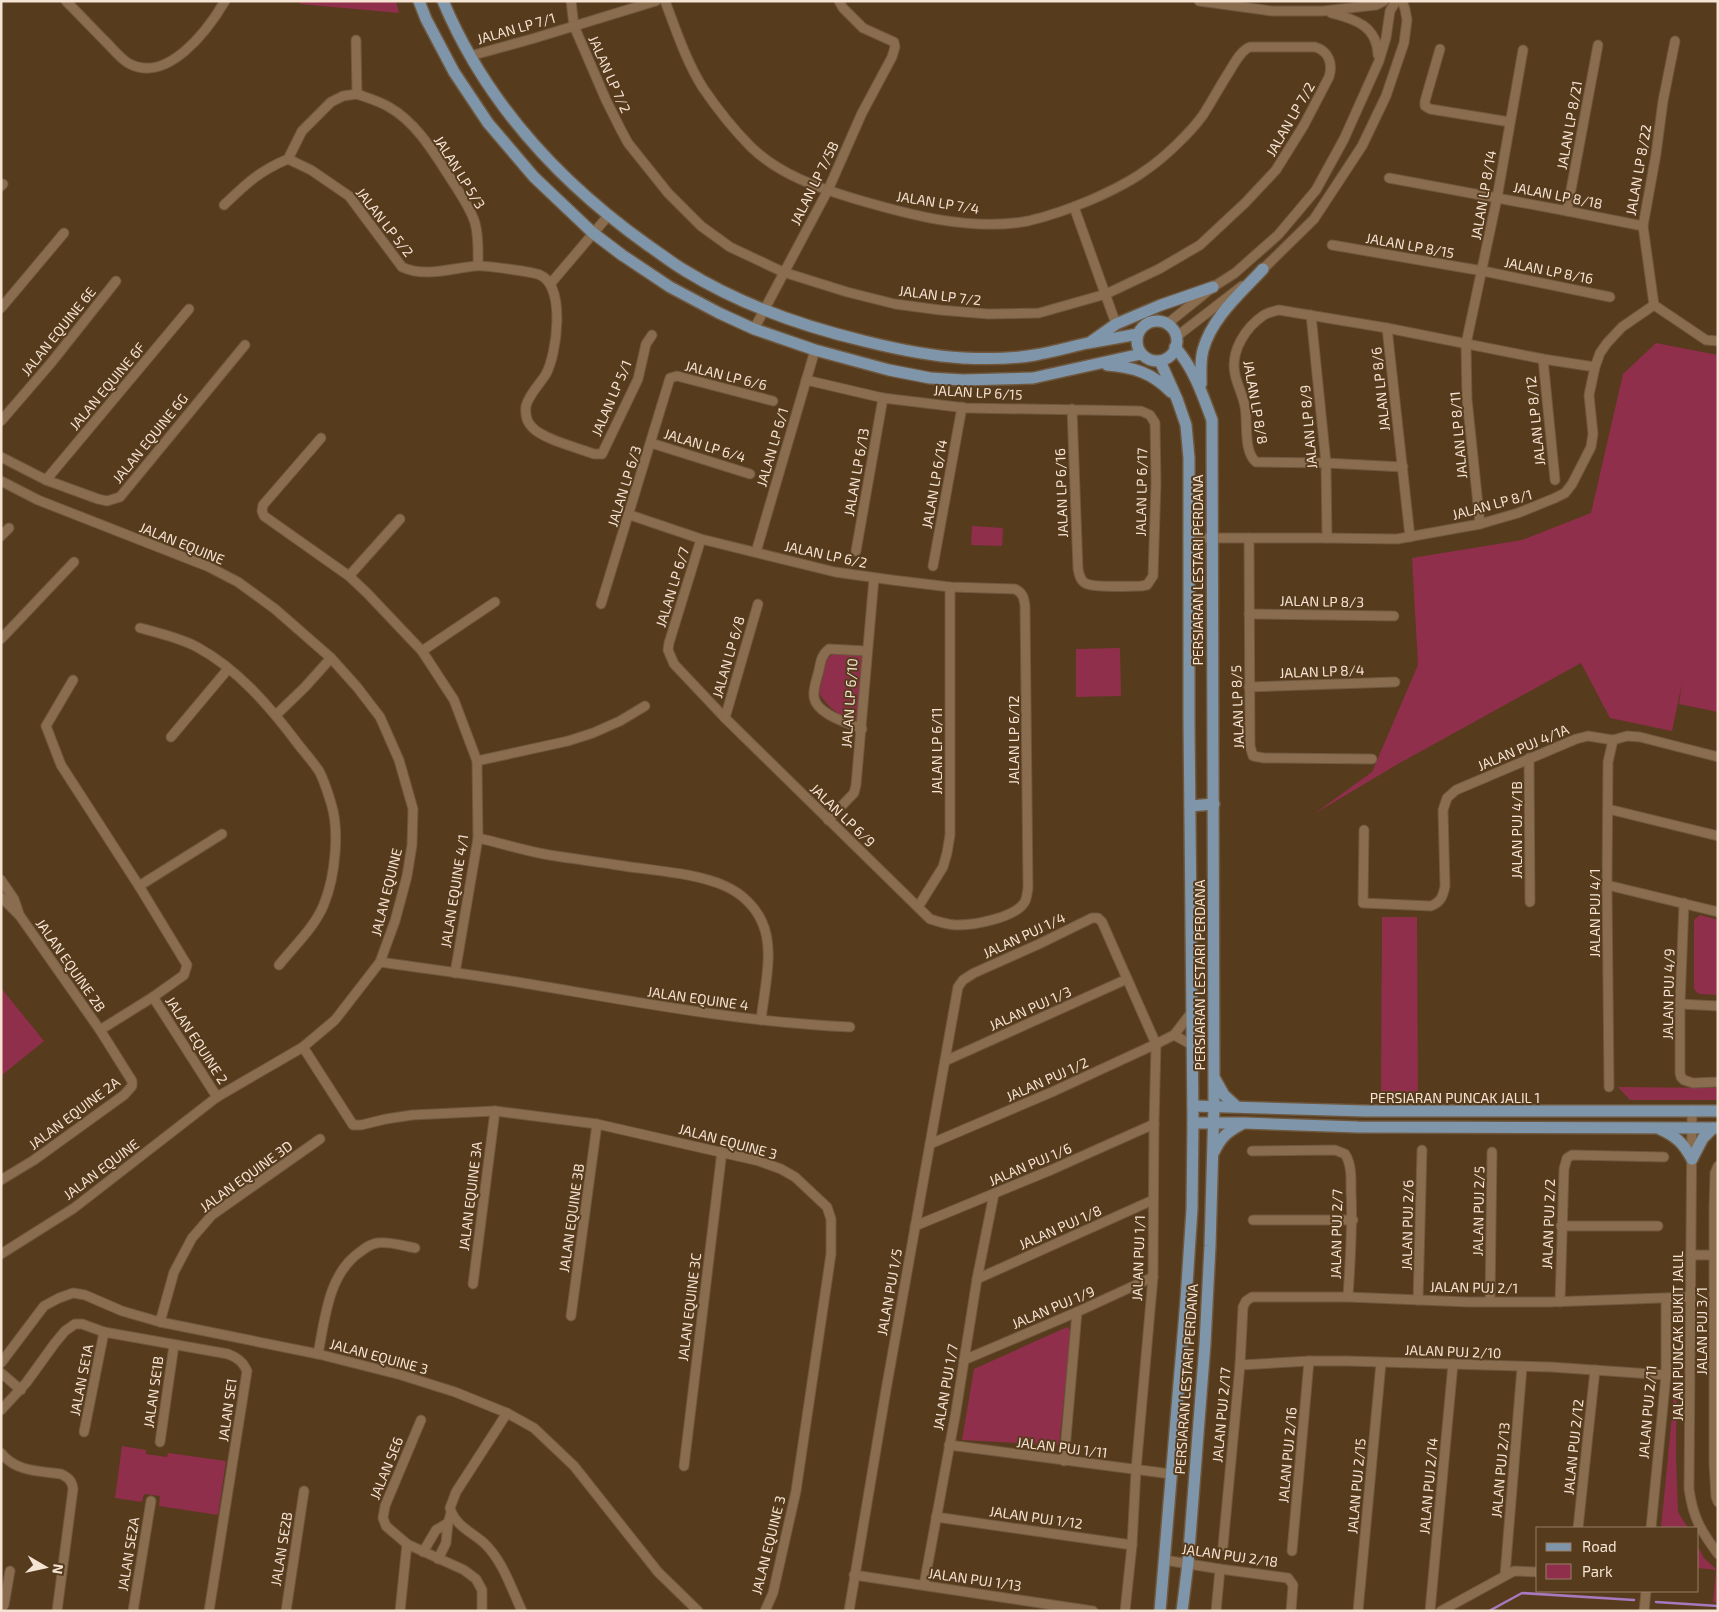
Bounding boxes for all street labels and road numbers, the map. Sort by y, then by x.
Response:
street label: JALAN LP 7/1 [475,9,557,47]
street label: JALAN LP 7/2 [585,33,635,115]
street label: JALAN LP 7/2 [1262,79,1318,159]
street label: JALAN LP 8/21 [1553,79,1585,171]
street label: JALAN LP 8/22 [1622,123,1654,217]
street label: JALAN LP 5/3 [431,132,489,212]
street label: JALAN LP 7/5B [786,138,842,228]
street label: JALAN LP 8/14 [1467,149,1499,241]
street label: JALAN LP 8/18 [1512,178,1604,212]
street label: JALAN LP 5/2 [353,184,417,260]
street label: JALAN LP 7/4 [895,187,981,217]
street label: JALAN LP 8/15 [1364,229,1456,261]
street label: JALAN LP 8/16 [1503,253,1595,287]
street label: JALAN LP 7/2 [898,282,982,309]
street label: JALAN EQUINE 6E [17,283,99,379]
street label: JALAN EQUINE 6F [65,338,149,433]
street label: JALAN LP 8/6 [1367,346,1393,432]
street label: JALAN LP 5/1 [587,357,635,439]
street label: JALAN LP 6/6 [683,357,769,393]
street label: JALAN LP 8/8 [1240,359,1272,445]
street label: JALAN LP 8/12 [1522,375,1548,467]
street label: JALAN LP 6/15 [933,381,1023,403]
street label: JALAN LP 8/9 [1296,384,1320,470]
street label: JALAN EQUINE 6G [109,390,191,486]
street label: JALAN LP 8/11 [1446,391,1470,479]
street label: JALAN LP 6/1 [753,405,791,489]
street label: JALAN LP 6/4 [662,425,748,465]
street label: JALAN LP 6/13 [840,427,872,517]
street label: JALAN LP 6/14 [918,438,950,530]
street label: JALAN LP 6/3 [604,443,644,529]
street label: JALAN LP 6/16 [1051,448,1071,538]
street label: JALAN LP 6/17 [1132,448,1150,536]
street label: PERSIARAN LESTARI PERDANA [1189,474,1206,665]
street label: JALAN LP 8/1 [1450,485,1534,523]
street label: JALAN EQUINE [137,518,227,568]
street label: JALAN LP 6/2 [783,537,869,571]
street label: JALAN LP 6/7 [652,545,692,629]
street label: JALAN LP 8/3 [1280,592,1364,610]
street label: JALAN LP 6/8 [708,614,748,700]
street label: JALAN LP 6/10 [837,658,861,748]
street label: JALAN LP 8/4 [1279,661,1365,681]
street label: JALAN LP 8/5 [1227,665,1247,749]
street label: JALAN LP 6/12 [1005,695,1022,785]
street label: JALAN LP 6/11 [928,707,945,795]
street label: JALAN PUJ 4/1A [1475,720,1572,774]
street label: JALAN LP 6/9 [807,780,879,850]
street label: JALAN PUJ 4/1B [1508,781,1525,879]
street label: JALAN EQUINE 4/1 [437,833,471,949]
street label: JALAN EQUINE [367,846,405,938]
street label: JALAN PUJ 4/1 [1586,869,1603,958]
street label: PERSIARAN LESTARI PERDANA [1191,879,1208,1070]
street label: JALAN PUJ 1/4 [980,908,1068,962]
street label: JALAN EQUINE 2B [33,915,109,1015]
street label: JALAN PUJ 4/9 [1659,948,1677,1040]
street label: JALAN EQUINE 4 [646,982,750,1014]
street label: JALAN PUJ 1/3 [986,982,1074,1034]
street label: JALAN EQUINE 2 [162,993,232,1087]
street label: JALAN PUJ 1/2 [1003,1053,1091,1105]
street label: JALAN EQUINE 2A [25,1073,123,1153]
street label: PERSIARAN PUNCAK JALIL 1 [1370,1089,1540,1106]
street label: JALAN EQUINE 3 [677,1120,779,1162]
street label: JALAN EQUINE [60,1135,142,1203]
street label: JALAN EQUINE 3D [196,1137,296,1215]
street label: JALAN PUJ 1/6 [986,1139,1074,1189]
street label: JALAN EQUINE 3A [455,1140,485,1252]
street label: JALAN EQUINE 3B [555,1162,587,1274]
street label: JALAN PUJ 2/5 [1469,1166,1487,1256]
street label: JALAN PUJ 2/2 [1538,1178,1558,1270]
street label: JALAN PUJ 2/6 [1398,1180,1416,1270]
street label: JALAN PUJ 2/7 [1327,1189,1345,1279]
street label: JALAN PUJ 1/8 [1016,1201,1104,1253]
street label: JALAN PUJ 1/1 [1128,1215,1148,1301]
street label: JALAN PUJ 1/5 [873,1247,905,1337]
street label: JALAN PUNCAK BUKIT JALIL [1669,1251,1686,1421]
street label: JALAN EQUINE 3C [674,1252,704,1362]
street label: JALAN PUJ 2/1 [1430,1278,1518,1296]
street label: JALAN PUJ 1/9 [1009,1282,1097,1332]
street label: PERSIARAN LESTARI PERDANA [1171,1283,1201,1475]
street label: JALAN PUJ 3/1 [1693,1287,1710,1375]
street label: JALAN EQUINE 3 [328,1335,430,1377]
street label: JALAN PUJ 2/10 [1404,1341,1502,1361]
street label: JALAN PUJ 1/7 [929,1342,961,1432]
street label: JALAN SE1A [66,1343,96,1417]
street label: JALAN SE1B [140,1355,166,1429]
street label: JALAN PUJ 2/11 [1634,1365,1660,1459]
street label: JALAN PUJ 2/17 [1208,1367,1234,1463]
street label: JALAN SE1 [214,1377,240,1443]
street label: JALAN PUJ 2/12 [1560,1398,1586,1496]
street label: JALAN PUJ 2/16 [1274,1406,1300,1504]
street label: JALAN PUJ 2/13 [1487,1421,1513,1519]
street label: JALAN PUJ 1/11 [1016,1433,1108,1461]
street label: JALAN SE6 [366,1434,406,1502]
street label: JALAN PUJ 2/14 [1415,1437,1441,1535]
street label: JALAN PUJ 2/15 [1343,1438,1369,1534]
street label: JALAN EQUINE 3 [748,1494,788,1596]
street label: JALAN PUJ 1/12 [988,1502,1084,1532]
street label: JALAN SE2B [267,1511,295,1587]
street label: JALAN SE2A [114,1516,142,1592]
street label: JALAN PUJ 2/18 [1181,1540,1279,1570]
street label: JALAN PUJ 1/13 [927,1564,1023,1594]

